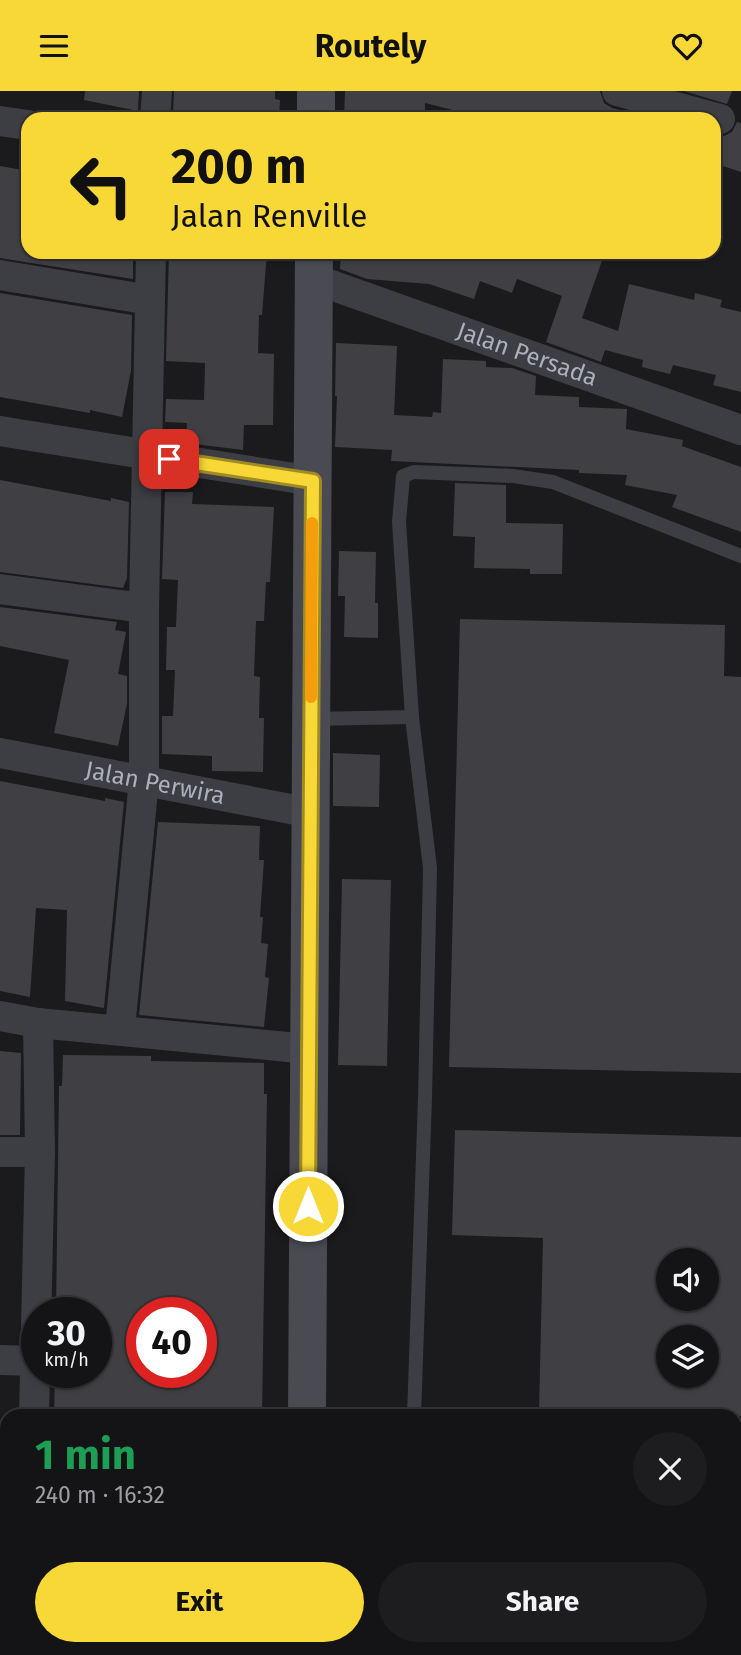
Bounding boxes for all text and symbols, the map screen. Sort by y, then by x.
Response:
icon: menu [35,27,73,65]
text: Routely [315,27,426,65]
icon: heart [668,27,706,65]
text: 200 m [171,137,307,196]
icon: left [56,140,147,231]
text: Jalan Renville [171,197,367,235]
street label: Jalan Persada [453,317,601,392]
pin [139,429,199,489]
icon: arrive [150,440,188,478]
street label: Jalan Perwira [83,756,227,810]
position arrow [271,1169,345,1243]
map controls [656,1248,719,1388]
button: sound [656,1248,719,1311]
speed limit sign: 40 [126,1297,217,1388]
text: 30 [47,1312,86,1354]
button: layers [656,1325,719,1388]
text: km/h [44,1349,89,1371]
text: 1 min [35,1430,136,1480]
button: close [633,1432,707,1506]
text: 240 m · 16:32 [35,1481,165,1509]
button: Exit [35,1562,364,1642]
button: Share [378,1562,707,1642]

